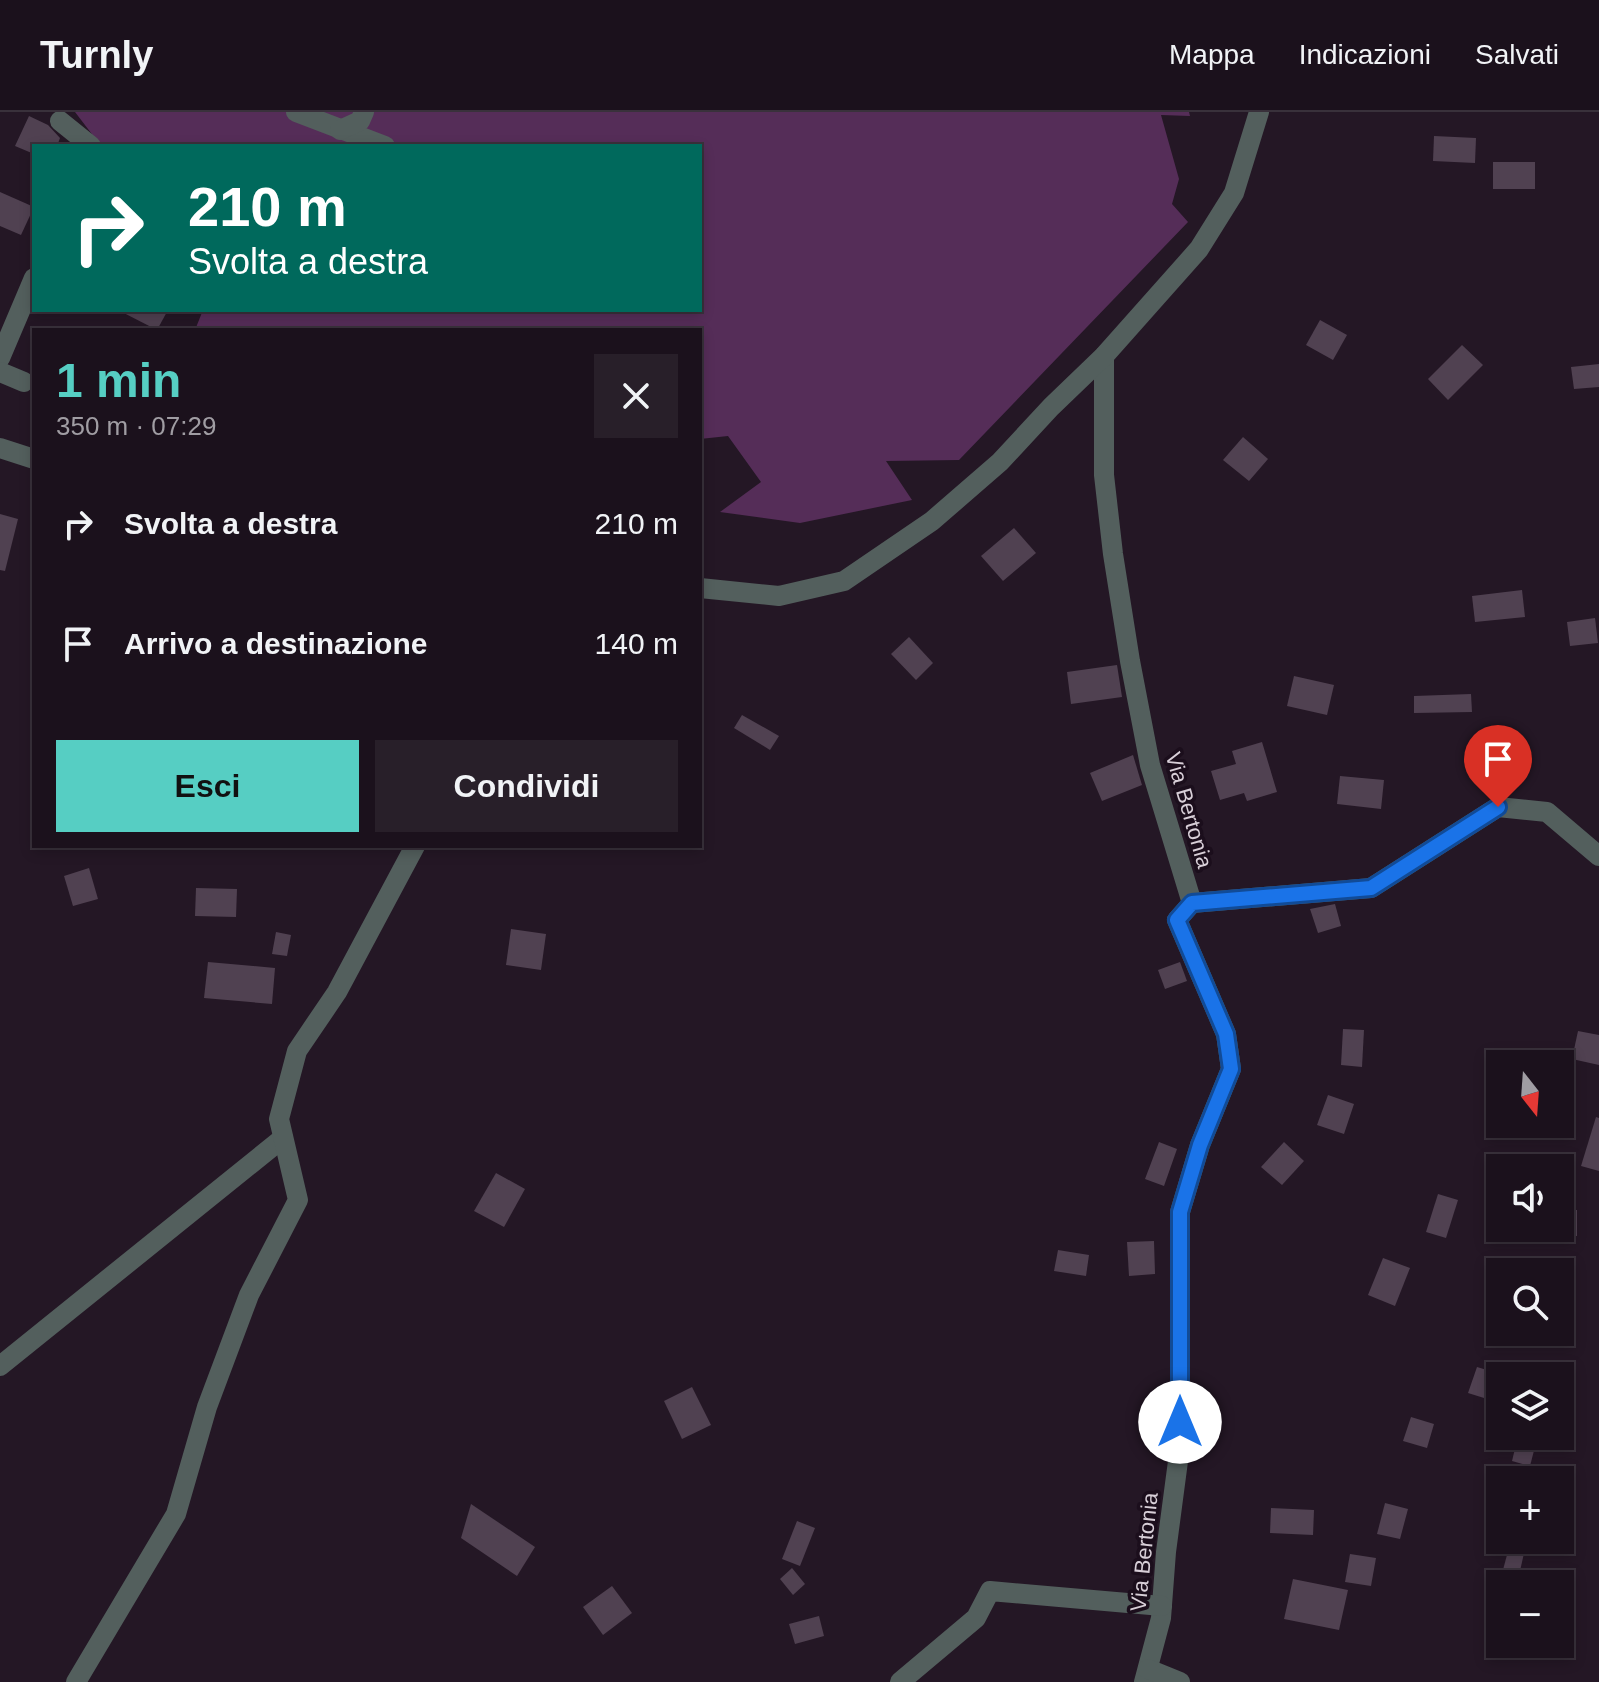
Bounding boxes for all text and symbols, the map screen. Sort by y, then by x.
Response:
text: Turnly [40,34,153,76]
text: Mappa [1169,39,1255,70]
text: Indicazioni [1299,39,1431,70]
text: Salvati [1475,39,1559,70]
text: 210 m [188,175,347,238]
icon: right [56,176,160,280]
text: Svolta a destra [188,241,428,282]
text: 1 min [56,354,181,407]
button: close [594,354,678,438]
text: 350 m · 07:29 [56,411,216,441]
icon: right [56,502,100,546]
text: Svolta a destra [124,507,337,540]
text: 210 m [595,507,678,540]
icon: arrive [56,622,100,666]
text: Arrivo a destinazione [124,627,427,660]
text: 140 m [595,627,678,660]
pin [1464,725,1532,807]
icon: arrive [1476,737,1520,781]
button: Esci [56,740,359,832]
button: Condividi [375,740,678,832]
street label: Via Bertonia [1161,749,1218,872]
north arrow [1486,1050,1574,1138]
map controls [1486,1050,1574,1658]
button: sound [1486,1154,1574,1242]
button: search [1486,1258,1574,1346]
button: layers [1486,1362,1574,1450]
position arrow [1138,1380,1222,1464]
button: + [1486,1466,1574,1554]
street label: Via Bertonia [1125,1491,1163,1613]
button: − [1486,1570,1574,1658]

